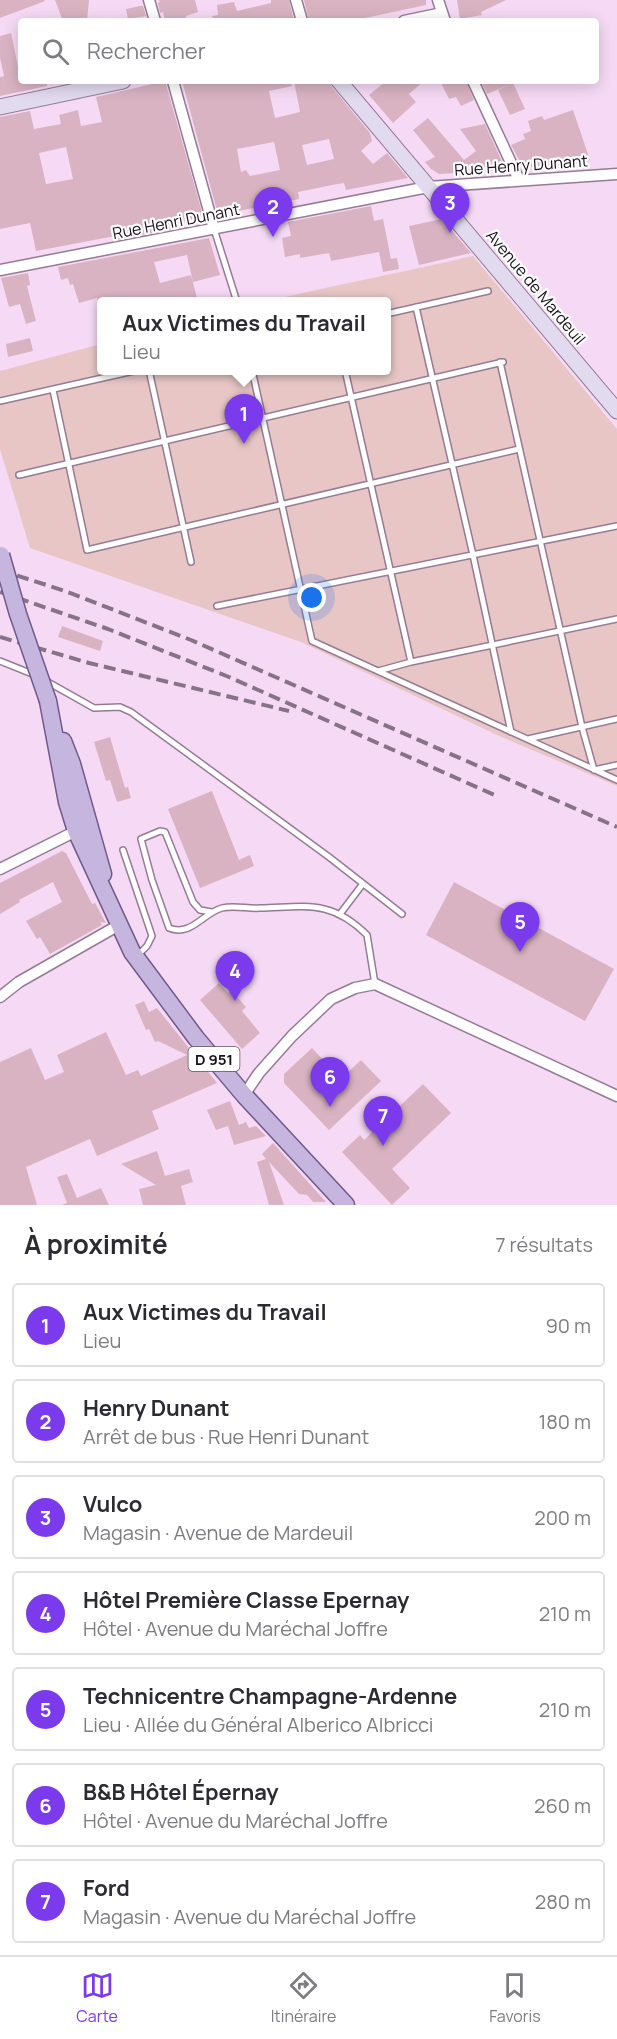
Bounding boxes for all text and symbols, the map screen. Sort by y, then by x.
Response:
search box [18,18,599,84]
icon: search [39,35,72,68]
text: Rechercher [87,36,206,66]
street label: Rue Henry Dunant [454,149,588,181]
pin: 3 [430,184,470,233]
pin: 2 [254,188,292,237]
street label: Rue Henri Dunant [111,198,241,244]
street label: Avenue de Mardeuil [481,225,591,349]
popup [97,297,391,375]
text: Aux Victimes du Travail [122,308,366,338]
text: Lieu [122,338,161,365]
pin: 1 [224,394,264,444]
your location [297,583,326,612]
pin: 5 [500,902,540,952]
pin: 4 [216,952,254,1001]
road number: D 951 [188,1047,240,1071]
pin: 6 [310,1058,350,1107]
pin: 7 [364,1096,403,1146]
text: À proximité [24,1226,168,1262]
text: 7 résultats [495,1231,593,1258]
text: Aux Victimes du Travail [83,1297,327,1327]
text: 1 [41,1312,50,1339]
text: 90 m [545,1312,591,1339]
text: Lieu [83,1327,121,1354]
text: Henry Dunant [83,1393,230,1423]
text: 2 [40,1408,51,1435]
text: 180 m [538,1408,591,1435]
text: Arrêt de bus · Rue Henri Dunant [83,1423,369,1450]
text: Vulco [83,1489,142,1519]
text: 3 [40,1504,51,1531]
text: 200 m [534,1504,591,1531]
text: Magasin · Avenue de Mardeuil [83,1519,353,1546]
text: Hôtel Première Classe Epernay [83,1585,409,1615]
text: 4 [39,1600,52,1627]
text: 210 m [539,1600,591,1627]
text: Hôtel · Avenue du Maréchal Joffre [83,1615,388,1642]
text: Technicentre Champagne-Ardenne [83,1681,457,1711]
text: 5 [40,1696,51,1723]
text: 210 m [539,1696,591,1723]
text: Lieu · Allée du Général Alberico Albricci [83,1711,433,1738]
text: B&B Hôtel Épernay [83,1777,279,1807]
text: 6 [39,1792,52,1819]
text: 260 m [534,1792,591,1819]
text: Hôtel · Avenue du Maréchal Joffre [83,1807,388,1834]
text: Ford [83,1873,130,1903]
text: 7 [40,1888,51,1915]
text: 280 m [535,1888,591,1915]
text: Magasin · Avenue du Maréchal Joffre [83,1903,416,1930]
tab: Carte [76,1969,118,2027]
tab: Itinéraire [271,1969,336,2027]
tab: Favoris [489,1969,541,2027]

